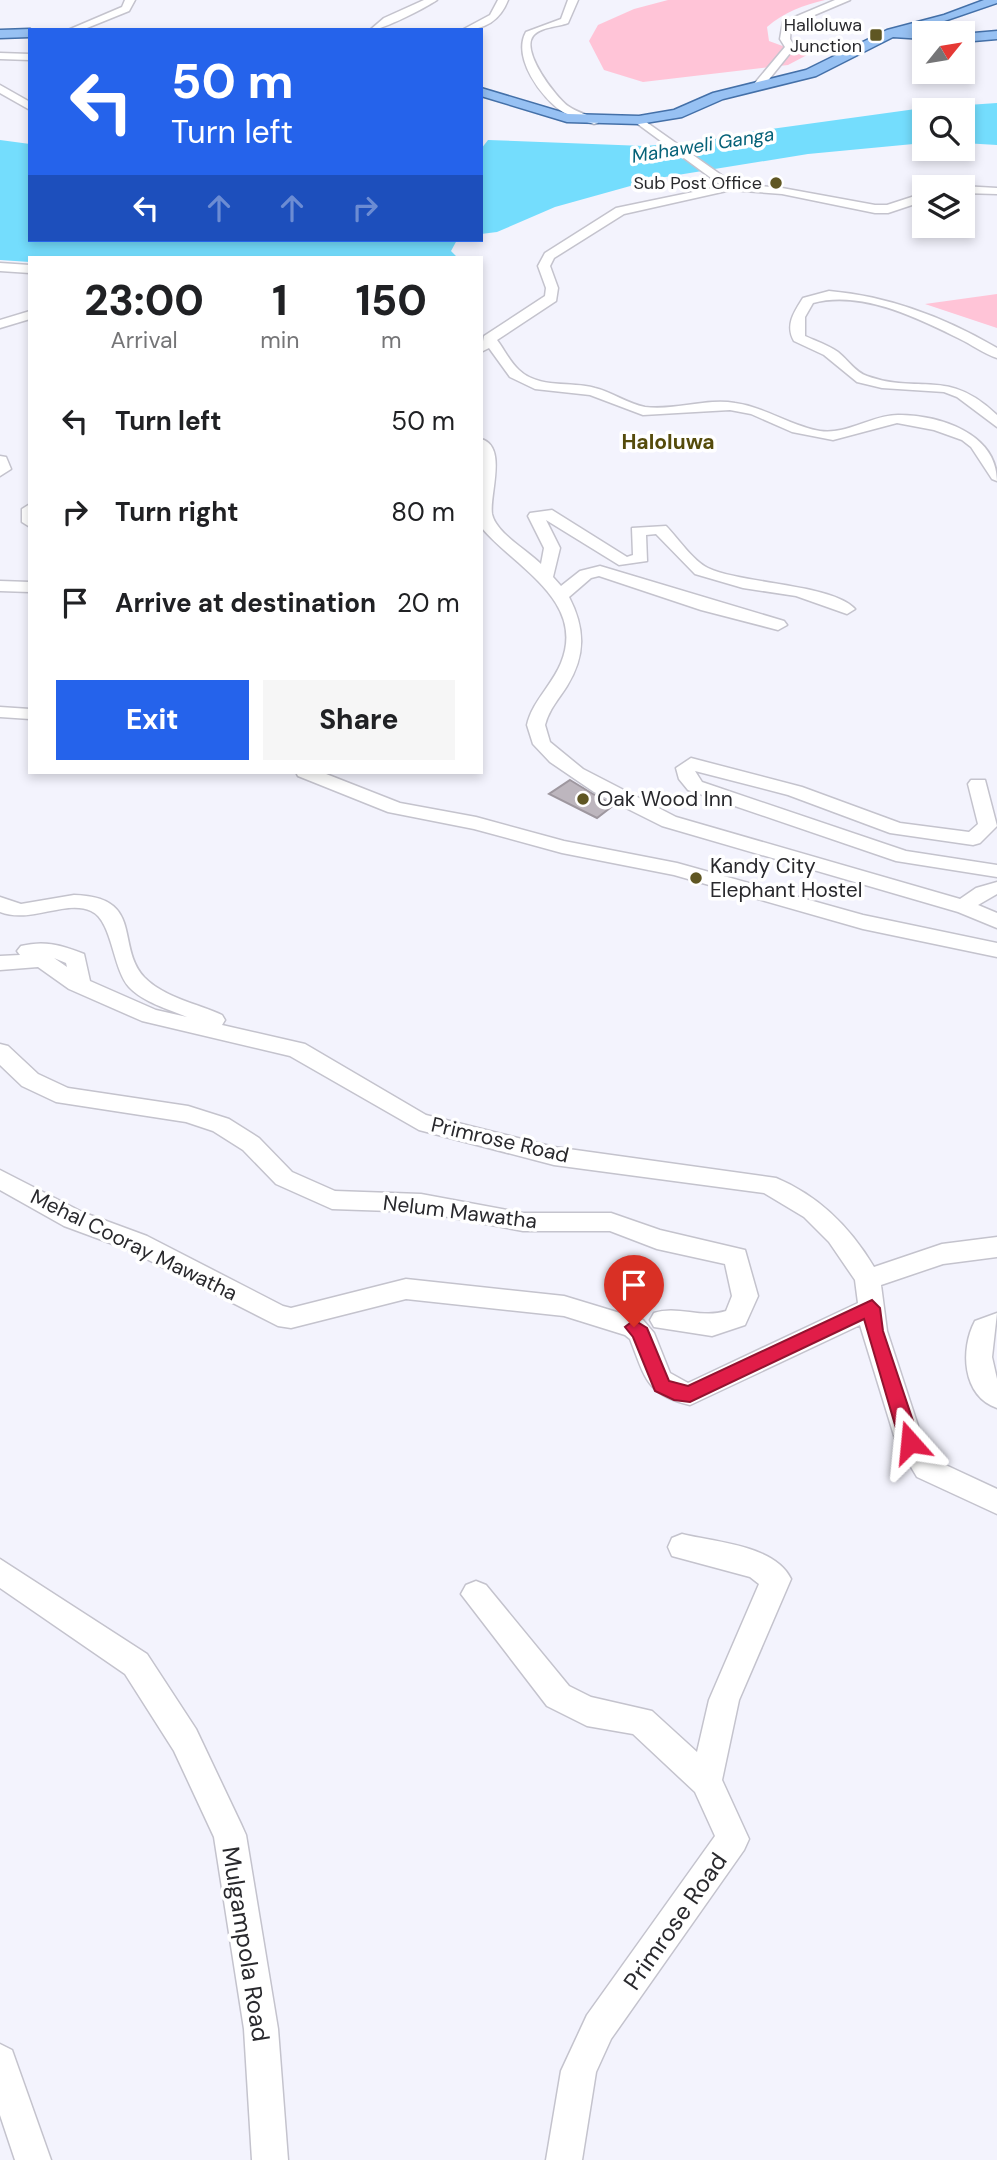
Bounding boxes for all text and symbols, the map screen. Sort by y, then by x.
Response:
place label: Halloluwa Junction [784,13,862,58]
north arrow [912,21,975,84]
map controls [912,21,975,238]
marker: Halloluwa Junction [868,27,884,43]
text: 50 m [171,49,294,113]
icon: left [56,56,147,147]
button: search [912,98,975,161]
text: Turn left [171,111,293,153]
water label: Mahaweli Ganga [630,121,776,169]
place label: Sub Post Office [633,171,762,195]
marker: Sub Post Office [768,175,784,191]
button: layers [912,175,975,238]
icon: left [127,189,165,227]
icon: ahead [200,189,238,227]
icon: ahead [273,189,311,227]
icon: right [346,189,384,227]
text: 23:00 [84,273,204,328]
text: 1 [272,273,288,328]
text: 150 [356,273,427,328]
text: Arrival [111,325,178,355]
text: min [260,325,299,355]
text: m [381,325,401,355]
icon: left [56,402,94,440]
text: Turn left [115,404,222,438]
text: 50 m [391,404,455,438]
district label: Haloluwa [621,428,715,456]
icon: right [56,493,94,531]
text: Turn right [115,495,239,529]
text: 80 m [391,495,455,529]
icon: arrive [56,584,94,622]
text: Arrive at destination [115,586,376,620]
text: 20 m [397,586,460,620]
button: Exit [56,680,249,760]
button: Share [263,680,455,760]
place label: Oak Wood Inn [597,785,733,813]
marker: Oak Wood Inn [575,791,591,807]
place label: Kandy City Elephant Hostel [710,852,862,904]
marker: Kandy City Elephant Hostel [688,870,704,886]
street label: Primrose Road [428,1111,572,1169]
street label: Mehal Cooray Mawatha [26,1183,242,1307]
street label: Nelum Mawatha [381,1189,539,1235]
pin [604,1255,664,1327]
icon: arrive [615,1266,653,1304]
position arrow [873,1405,947,1479]
street label: Mulgampola Road [215,1844,277,2044]
street label: Primrose Road [616,1846,734,1996]

